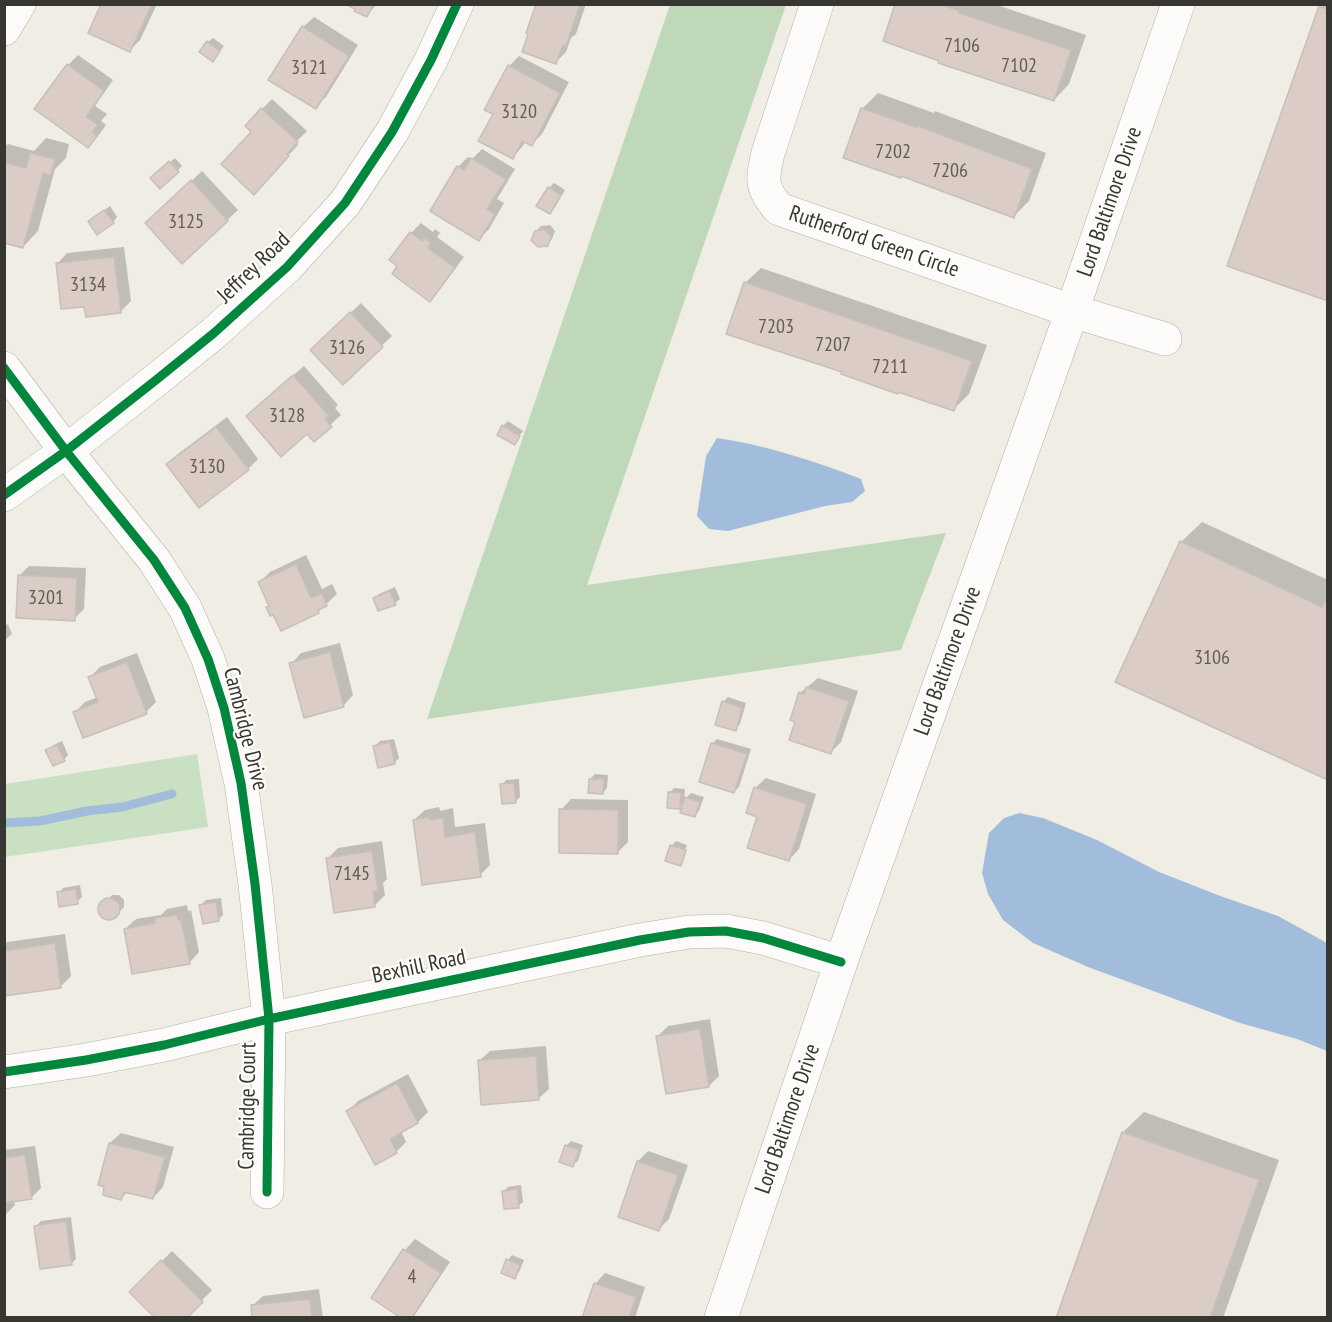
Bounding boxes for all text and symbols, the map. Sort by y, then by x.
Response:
house number: 7106 [944,34,980,58]
house number: 7102 [1001,54,1037,78]
house number: 3121 [291,56,327,80]
house number: 3120 [501,100,537,124]
street label: Lord Baltimore Drive [1072,124,1148,280]
house number: 7202 [875,140,911,164]
house number: 7206 [932,159,968,183]
street label: Rutherford Green Circle [785,201,963,283]
house number: 3125 [168,210,204,234]
street label: Jeffrey Road [212,227,296,309]
house number: 3134 [70,273,106,297]
house number: 7203 [758,315,794,339]
house number: 7207 [815,333,851,357]
house number: 3126 [329,336,365,360]
house number: 7211 [872,355,908,379]
house number: 3128 [269,404,305,428]
house number: 3130 [189,455,225,479]
street label: Lord Baltimore Drive [909,583,987,739]
house number: 3201 [28,586,64,610]
house number: 3106 [1194,646,1230,670]
street label: Cambridge Drive [217,665,273,793]
house number: 7145 [334,862,370,886]
street label: Bexhill Road [370,944,468,990]
street label: Lord Baltimore Drive [750,1041,826,1197]
street label: Cambridge Court [234,1042,262,1170]
house number: 4 [408,1265,416,1289]

